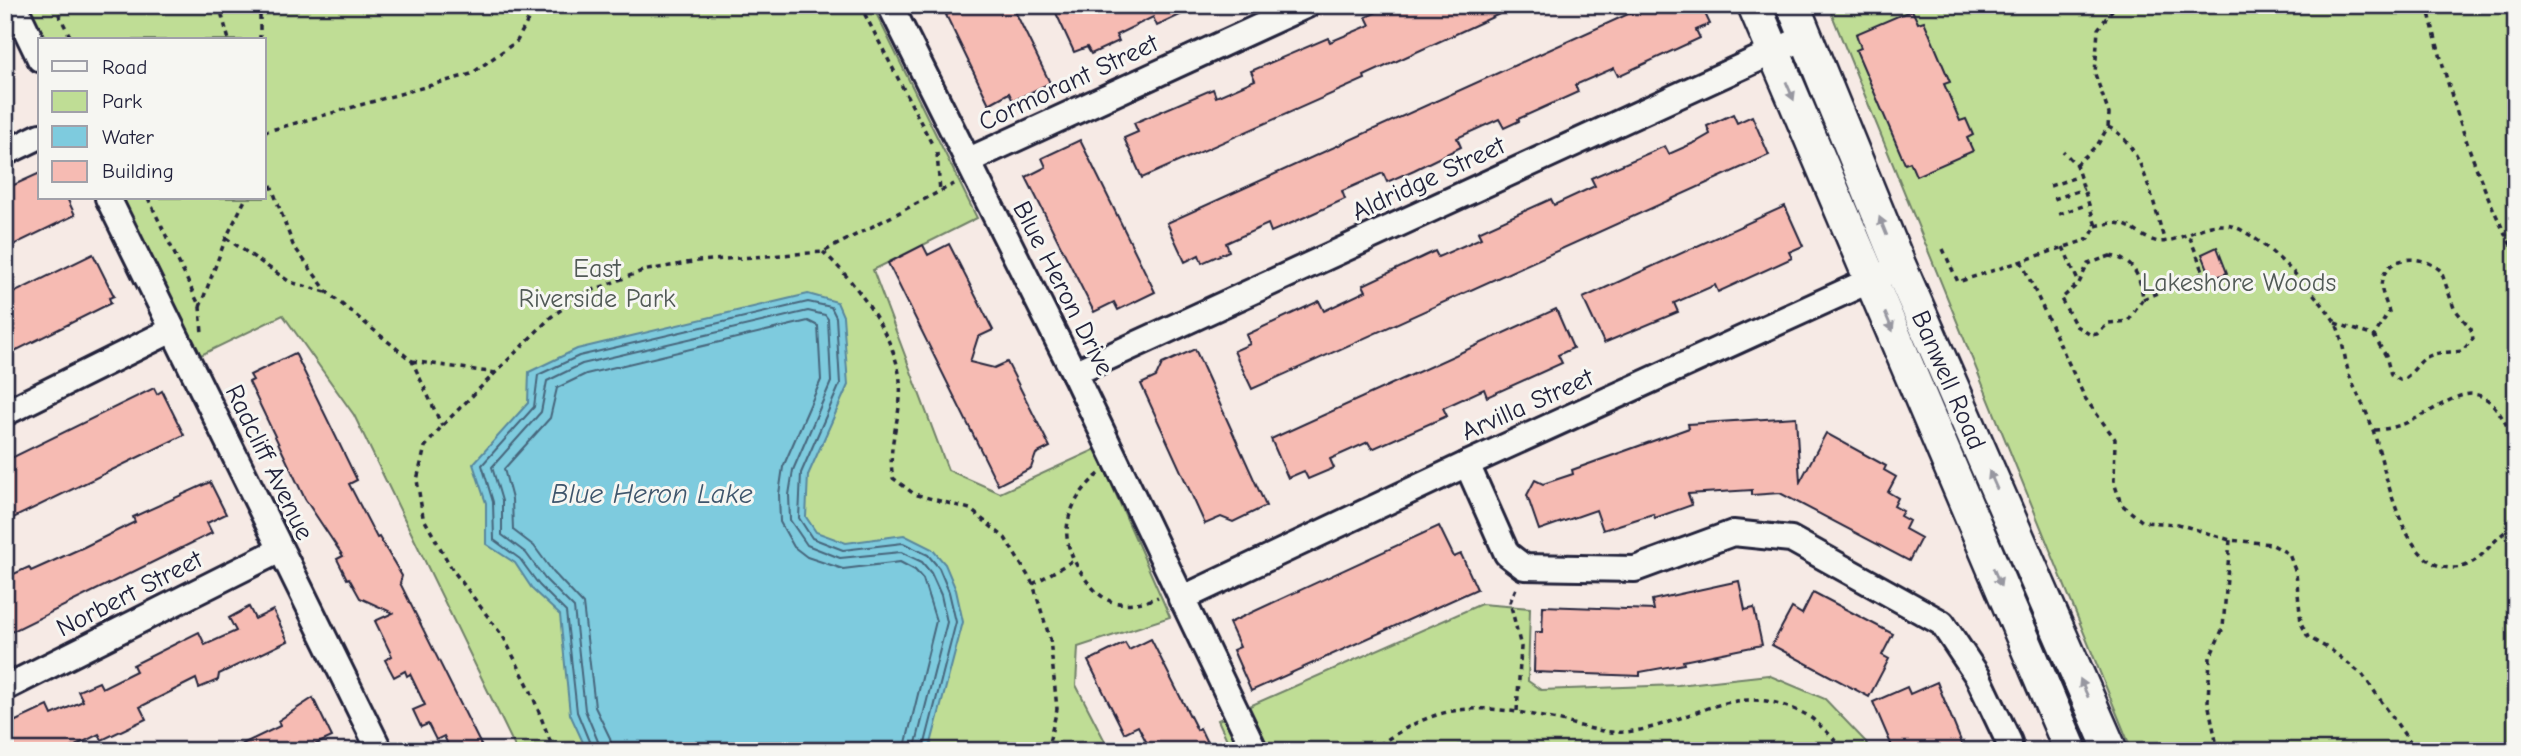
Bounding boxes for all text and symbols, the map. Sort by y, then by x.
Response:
street label: Cormorant Street [974,28,1164,138]
legend [38,38,266,200]
text: Road [102,55,147,79]
one-way arrow [1785,80,1796,101]
text: Park [102,89,142,113]
text: Water [102,125,155,149]
street label: Aldridge Street [1347,130,1511,227]
text: Building [102,159,174,183]
street label: Blue Heron Drive [1006,196,1120,380]
one-way arrow [1877,216,1889,236]
park label: East Riverside Park [518,254,676,314]
park label: Lakeshore Woods [2142,268,2336,298]
street label: Banwell Road [1905,306,1992,454]
one-way arrow [1884,312,1895,333]
street label: Arvilla Street [1457,362,1599,447]
street label: Radcliff Avenue [219,380,320,545]
one-way arrow [1987,469,1998,490]
water label: Blue Heron Lake [551,478,753,510]
street label: Norbert Street [52,544,209,644]
one-way arrow [1991,567,2003,587]
one-way arrow [2078,677,2089,698]

